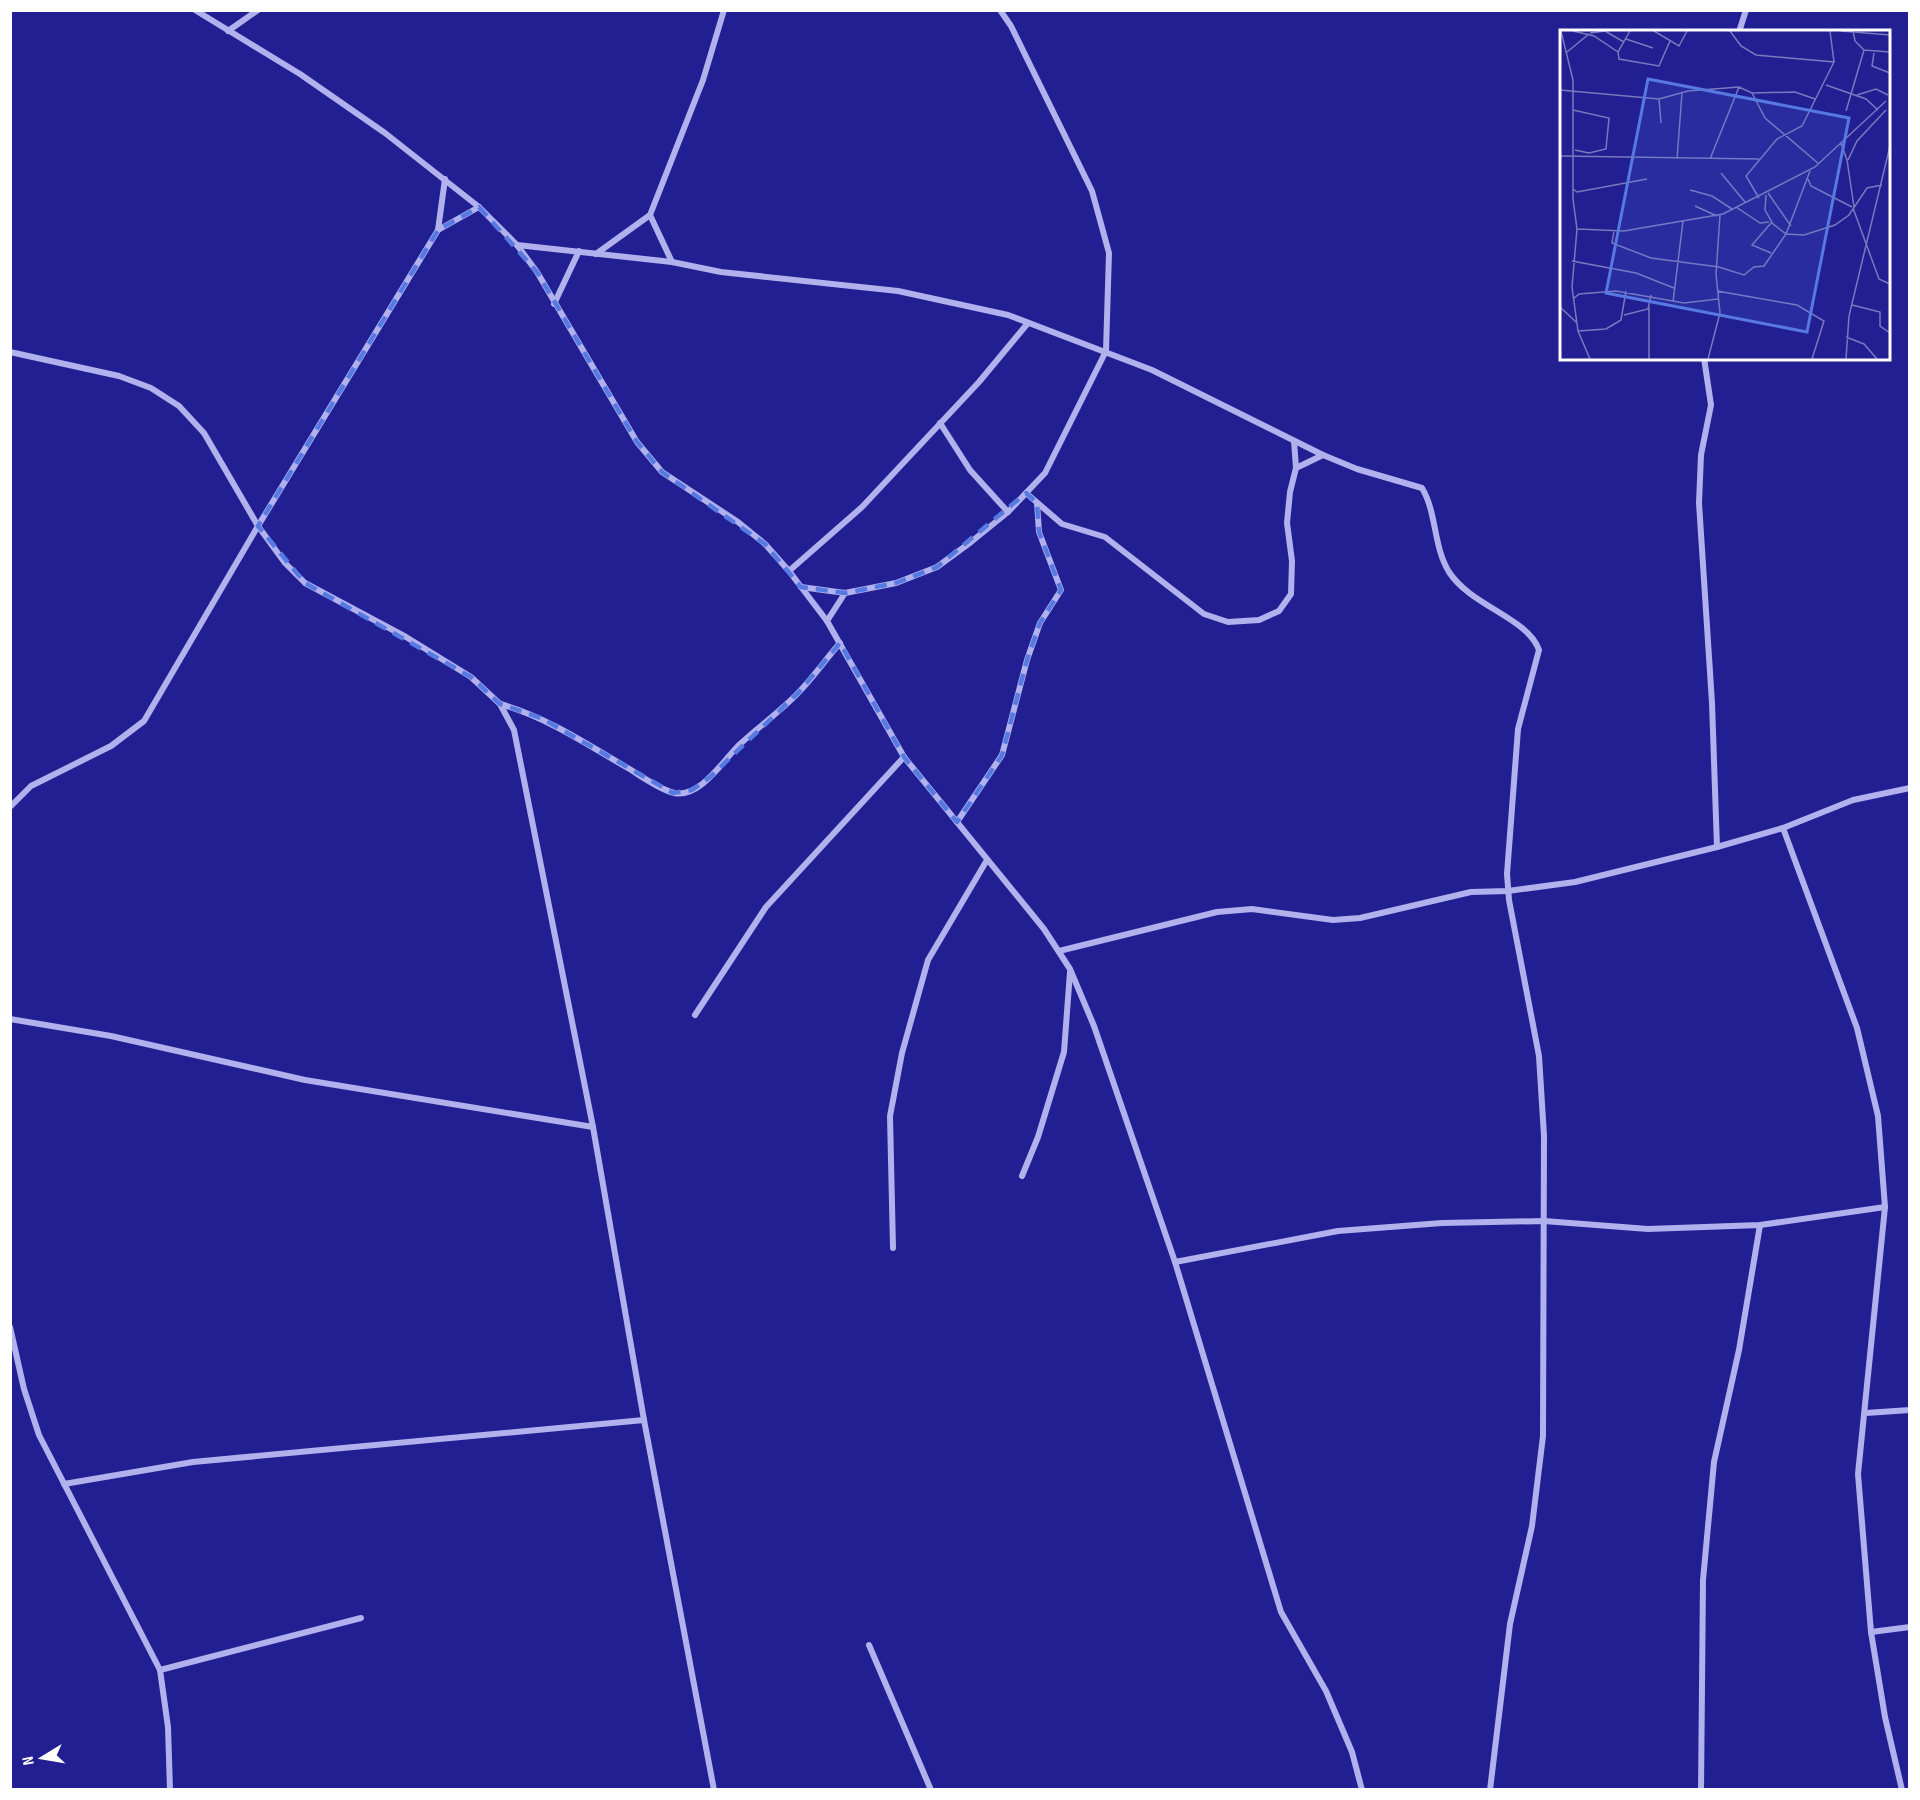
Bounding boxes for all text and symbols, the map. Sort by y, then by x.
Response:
inset map [1560,30,1890,360]
north arrow [12,1728,72,1788]
text: N [19,1755,39,1767]

